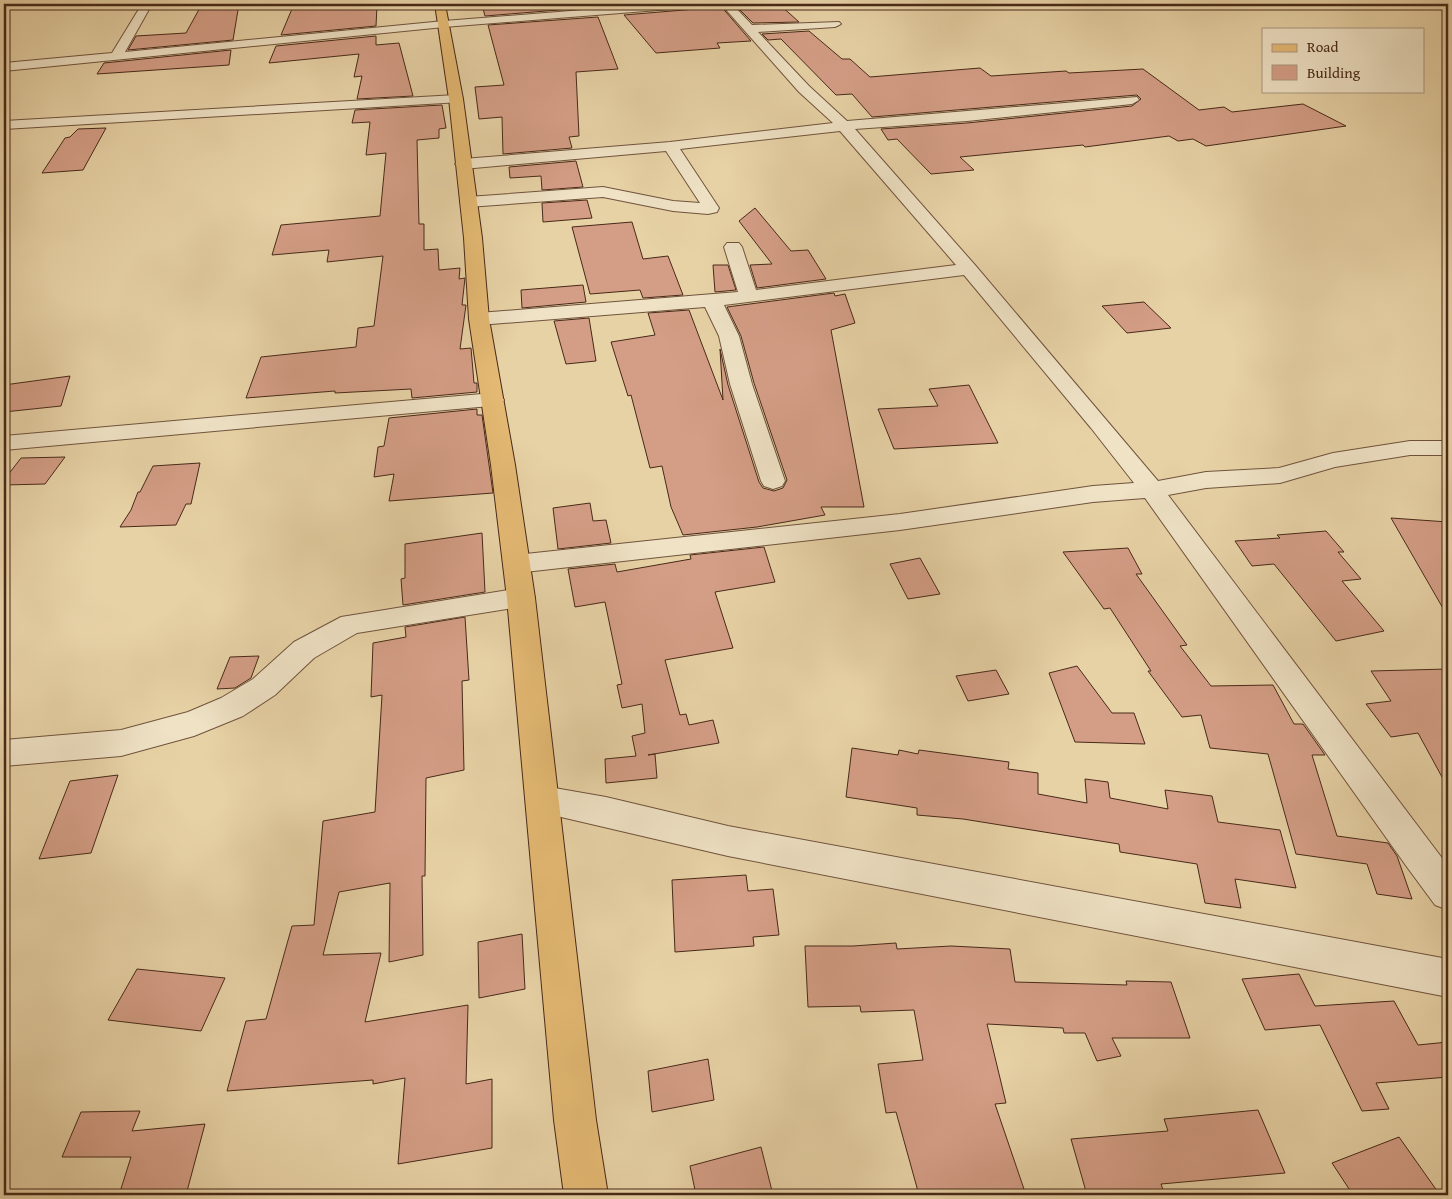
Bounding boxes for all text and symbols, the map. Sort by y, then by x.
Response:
legend [1262,28,1424,92]
text: Road [1307,36,1338,57]
text: Building [1307,62,1361,83]

